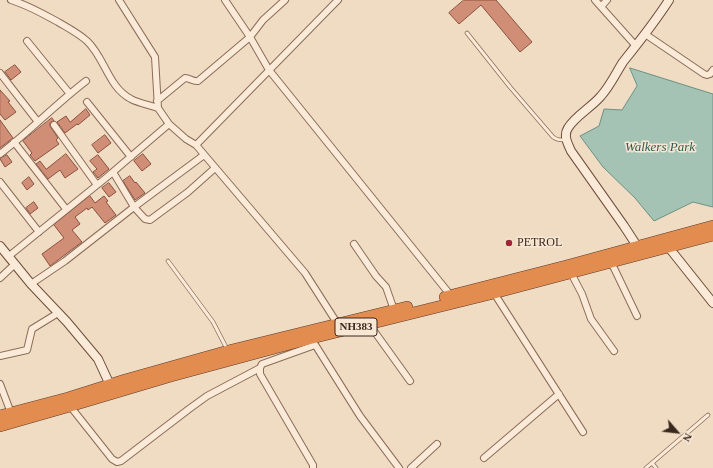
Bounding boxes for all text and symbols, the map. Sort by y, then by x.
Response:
water label: Walkers Park [625,140,695,156]
place label: PETROL [517,236,562,250]
marker: PETROL [504,238,514,248]
road number: NH383 [335,318,377,336]
north arrow [657,412,697,452]
text: N [680,431,695,444]

